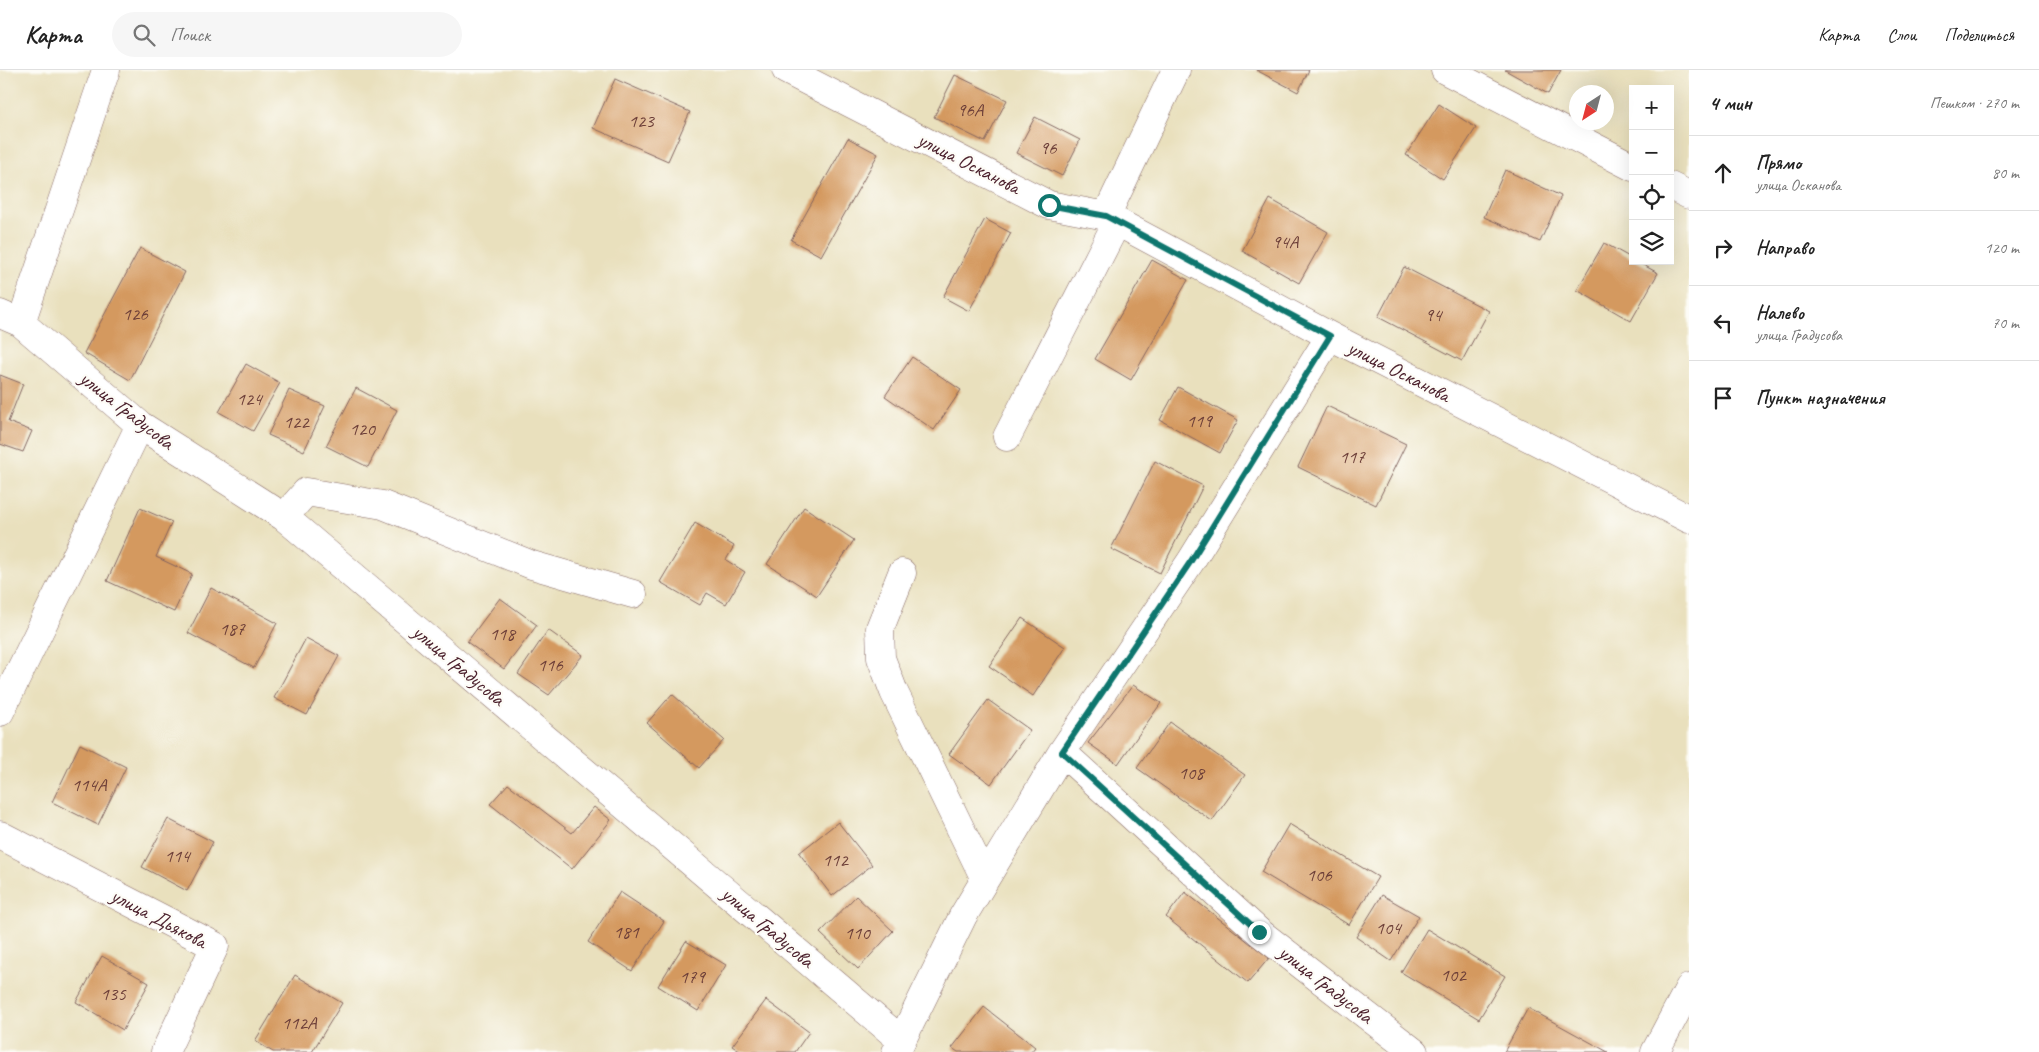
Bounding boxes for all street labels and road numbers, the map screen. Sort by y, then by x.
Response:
street label: улица Осканова [912,125,1027,201]
street label: улица Осканова [1342,333,1457,409]
street label: улица Градусова [73,364,181,456]
street label: улица Градусова [406,617,512,712]
street label: улица Градусова [715,879,821,974]
street label: улица Дьякова [105,881,213,955]
street label: улица Градусова [1272,938,1380,1030]

